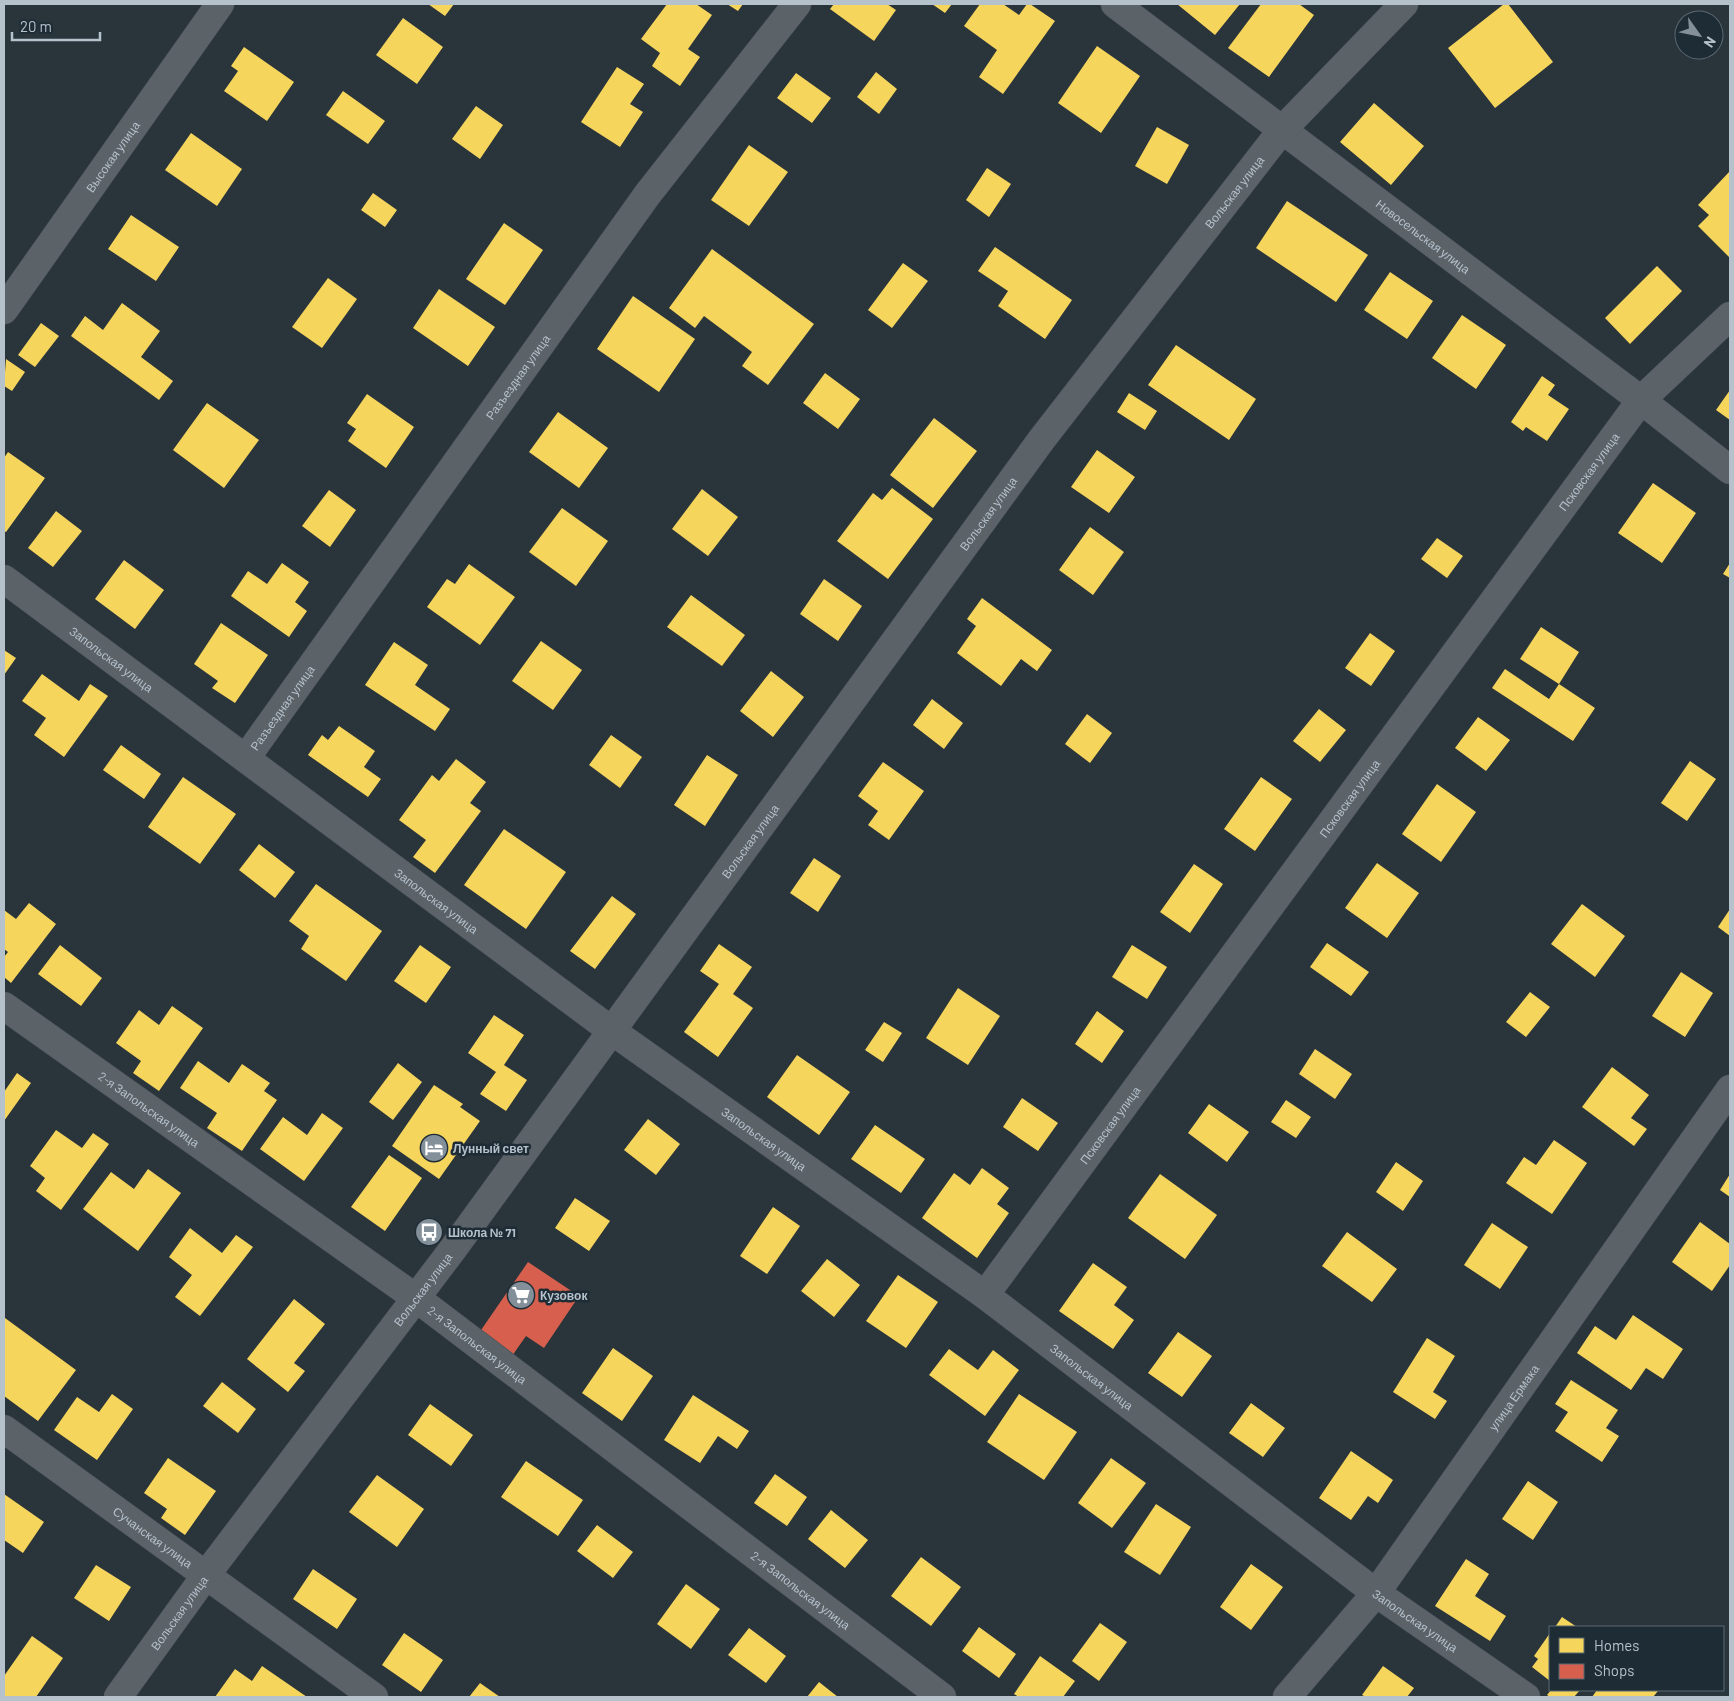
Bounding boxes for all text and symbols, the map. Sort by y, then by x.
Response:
scale bar [12,10,100,42]
north arrow [1674,10,1724,60]
text: 20 m [20,17,52,35]
text: N [1701,34,1720,51]
street label: Высокая улица [83,118,142,195]
street label: Вольская улица [1202,153,1267,231]
street label: Новосельская улица [1374,196,1473,276]
street label: Разъездная улица [483,331,553,422]
street label: Псковская улица [1555,430,1622,513]
street label: Вольская улица [956,473,1020,553]
street label: Запольская улица [67,623,156,695]
street label: Разъездная улица [247,662,317,753]
street label: Псковская улица [1316,756,1383,840]
street label: Вольская улица [718,801,781,881]
street label: Запольская улица [392,865,481,936]
street label: 2-я Запольская улица [96,1068,203,1150]
street label: Псковская улица [1077,1083,1143,1166]
street label: Запольская улица [719,1104,809,1174]
hotel icon: Лунный свет [419,1133,449,1163]
place label: Лунный свет [453,1141,529,1156]
bus stop icon: Школа № 71 [414,1217,444,1247]
place label: Школа № 71 [448,1225,516,1239]
street label: Вольская улица [390,1250,455,1328]
supermarket icon: Кузовок [506,1280,536,1310]
place label: Кузовок [540,1288,588,1303]
street label: 2-я Запольская улица [425,1303,530,1387]
street label: Запольская улица [1048,1341,1136,1413]
street label: улица Ермака [1485,1361,1542,1434]
street label: Сучанская улица [111,1504,196,1570]
street label: 2-я Запольская улица [749,1548,853,1632]
street label: Вольская улица [147,1573,210,1652]
street label: Запольская улица [1370,1586,1461,1655]
legend [1549,1626,1724,1691]
text: Homes [1594,1636,1639,1654]
text: Shops [1594,1661,1634,1679]

